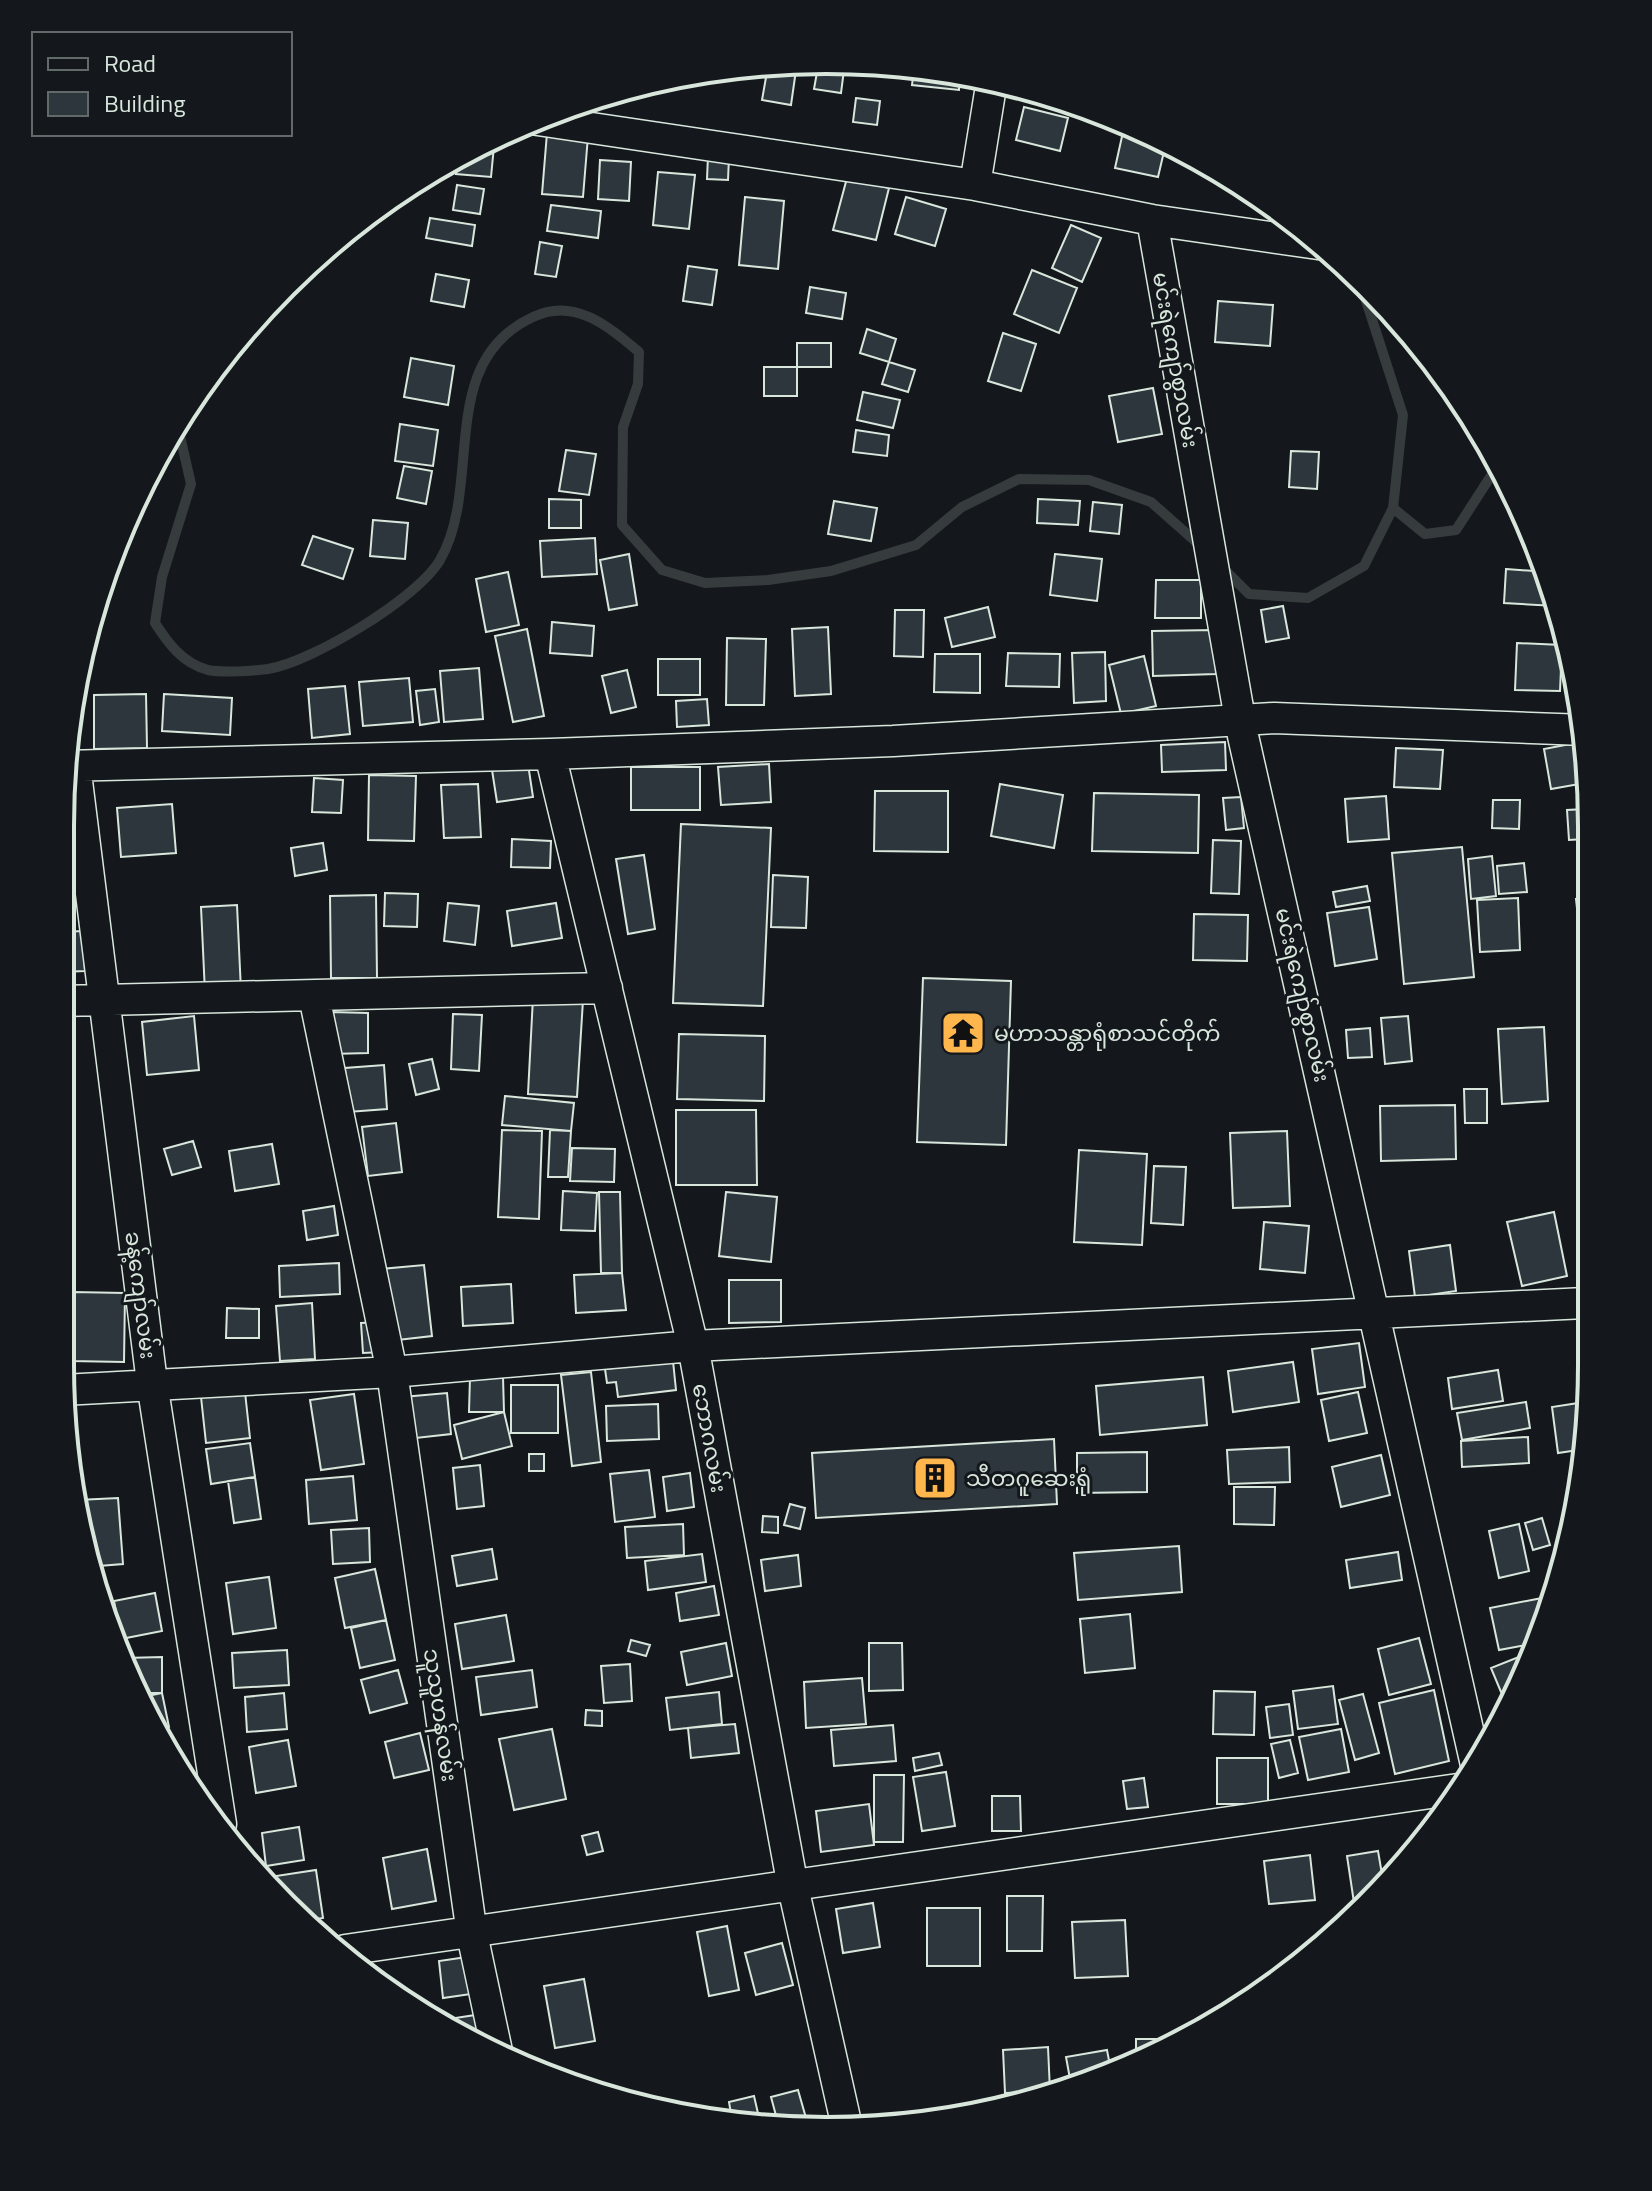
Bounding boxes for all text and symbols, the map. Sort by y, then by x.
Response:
legend [32,32,292,136]
text: Road [104,45,156,81]
text: Building [104,85,186,121]
street label: မင်းရဲကျော်စွာလမ်း [1142,269,1208,451]
street label: မင်းရဲကျော်စွာလမ်း [1264,904,1340,1086]
temple icon: မဟာသန္တာရုံစာသင်တိုက် [939,1009,987,1057]
place label: မဟာသန္တာရုံစာသင်တိုက် [994,1016,1221,1051]
street label: ခန့်ကျော်လမ်း [114,1229,166,1361]
street label: ဘောဂလမ်း [684,1381,736,1495]
building icon: သီတဂူဆေးရုံ [911,1454,959,1502]
place label: သီတဂူဆေးရုံ [966,1461,1091,1496]
street label: သူသူဟန်လမ်း [414,1646,467,1784]

